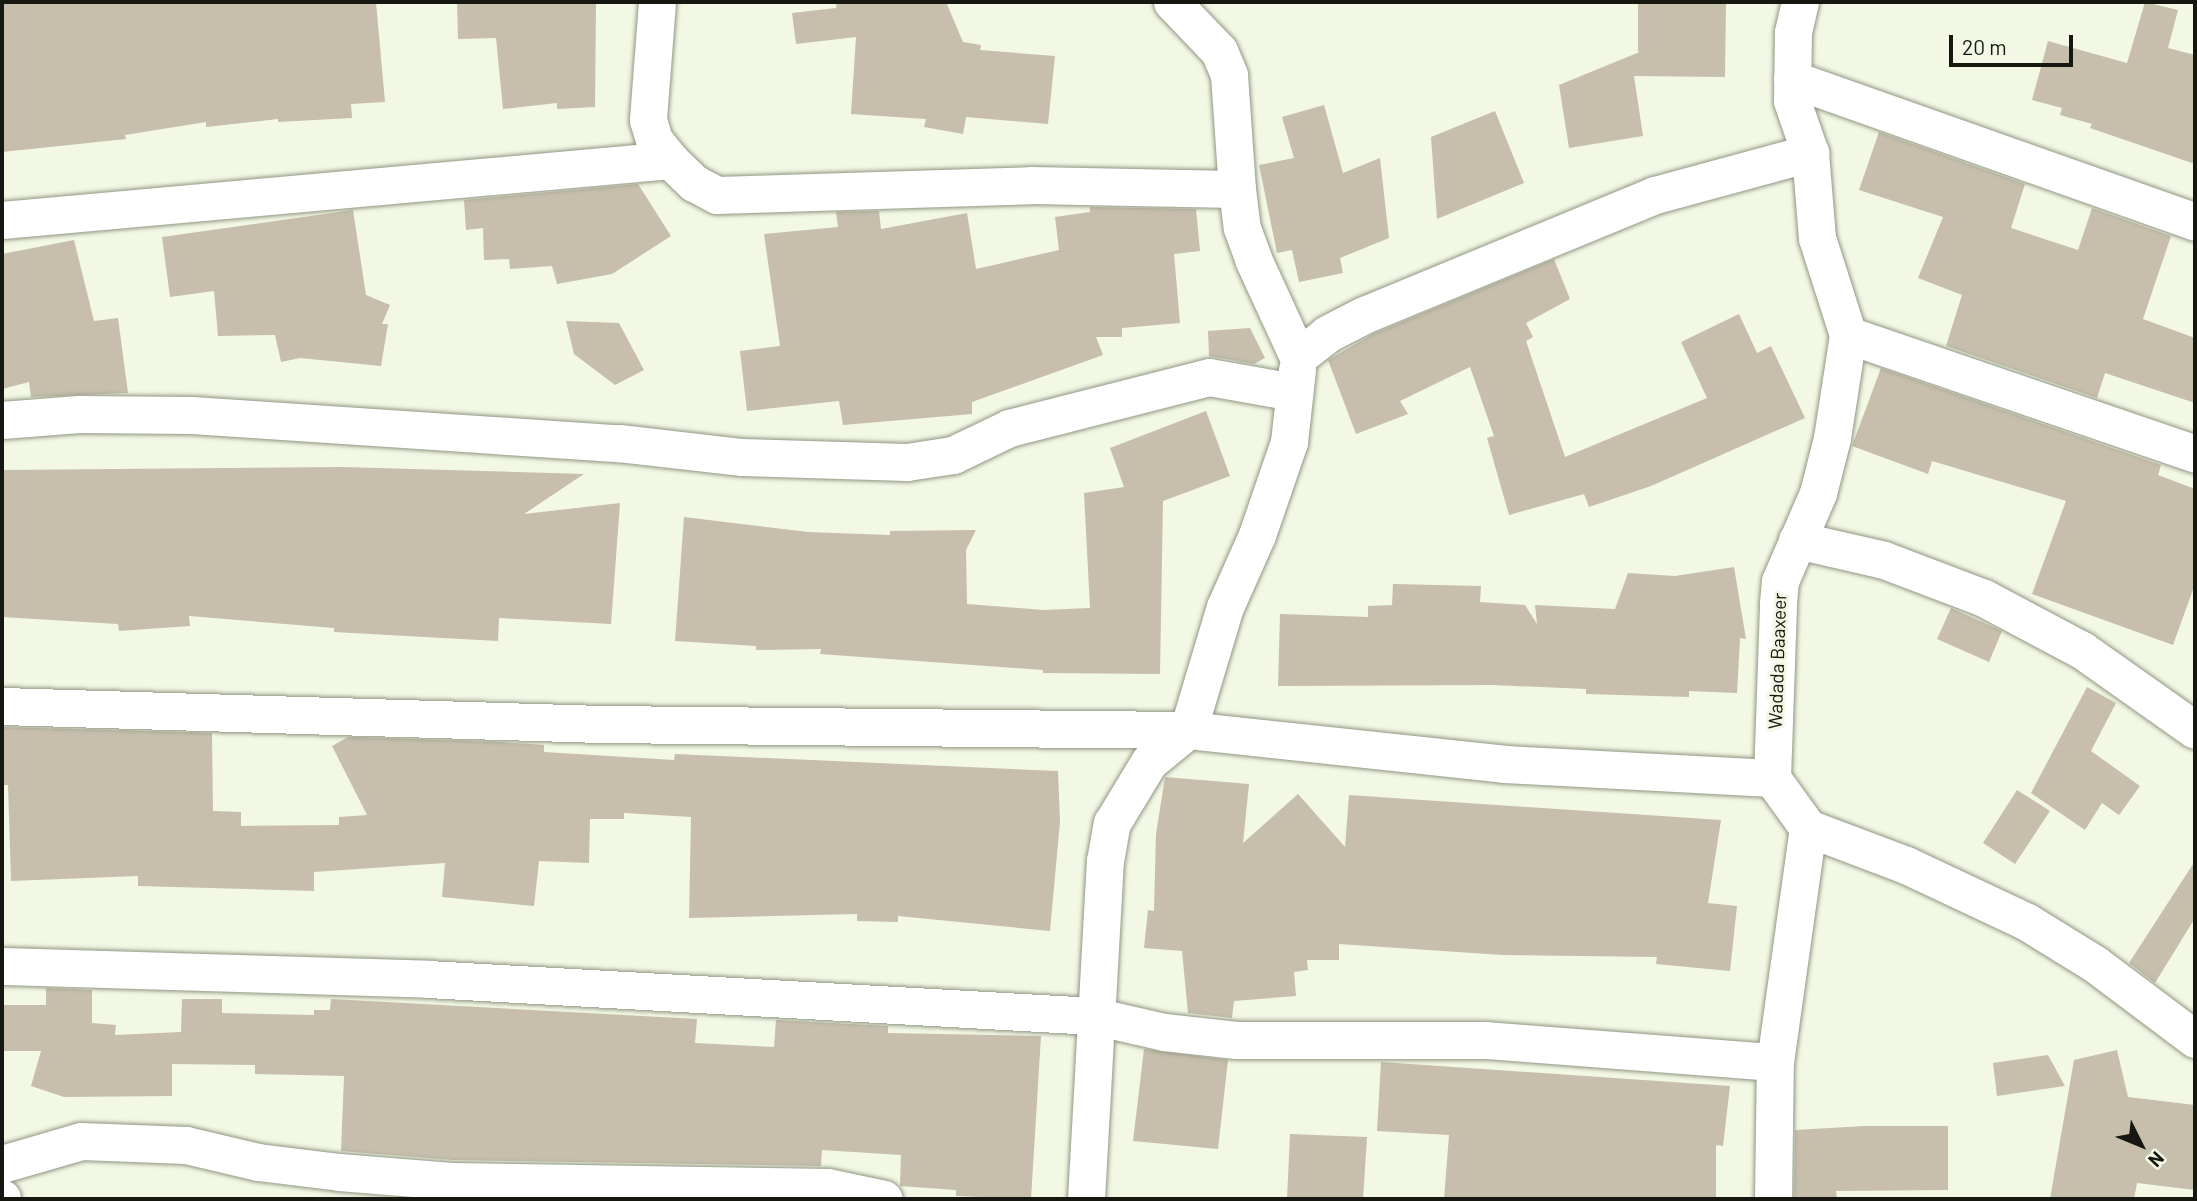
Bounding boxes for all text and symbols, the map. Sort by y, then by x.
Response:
scale bar [1952,21,2076,65]
text: 20 m [1962,34,2007,59]
street label: Wadada Baaxeer [1763,592,1791,730]
north arrow [2106,1110,2176,1180]
text: N [2144,1147,2169,1172]

